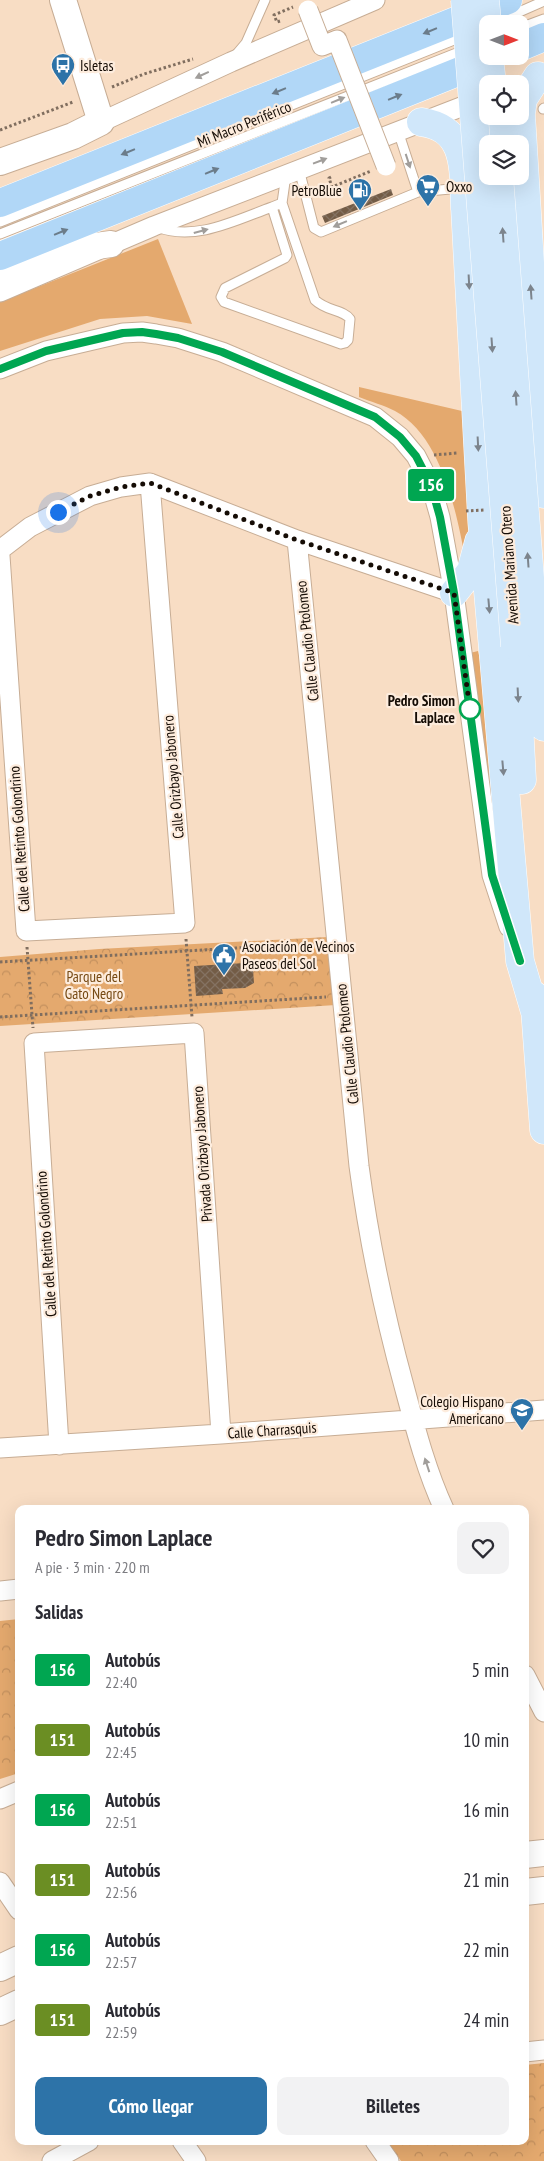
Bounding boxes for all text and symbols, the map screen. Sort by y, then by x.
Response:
north arrow [479,15,529,65]
map controls [479,15,529,185]
one-way arrow [422,27,437,35]
bus stop icon: Isletas [50,52,76,86]
place label: Isletas [80,56,113,75]
one-way arrow [195,72,209,80]
button: locate [479,75,529,125]
one-way arrow [272,88,286,96]
one-way arrow [388,93,403,101]
one-way arrow [331,96,346,104]
street label: Mi Macro Periférico [194,97,294,151]
button: layers [479,135,529,185]
one-way arrow [121,148,135,156]
one-way arrow [405,154,412,169]
one-way arrow [313,157,328,165]
one-way arrow [205,167,220,175]
supermarket icon: Oxxo [415,173,441,207]
fuel station icon: PetroBlue [347,177,373,211]
place label: Oxxo [446,177,472,196]
place label: PetroBlue [291,181,342,200]
one-way arrow [333,220,348,228]
one-way arrow [194,226,209,234]
one-way arrow [54,227,69,235]
one-way arrow [499,227,507,243]
one-way arrow [466,274,474,290]
one-way arrow [527,284,535,300]
one-way arrow [488,338,496,354]
one-way arrow [511,389,519,405]
one-way arrow [474,437,482,453]
line badge: 156 [402,469,460,501]
text: 156 [418,473,444,496]
your location [46,500,71,525]
street label: Avenida Mariano Otero [495,505,523,625]
one-way arrow [524,551,532,567]
street label: Calle Claudio Ptolomeo [291,580,323,702]
one-way arrow [485,599,493,615]
one-way arrow [514,687,522,703]
place label: Pedro Simon Laplace [388,691,455,727]
marker: Pedro Simon Laplace [459,698,481,720]
street label: Calle Orizbayo Jabonero [158,714,188,840]
one-way arrow [499,761,507,777]
street label: Calle del Retinto Golondrino [4,765,34,913]
place label: Asociación de Vecinos Paseos del Sol [242,937,355,973]
public building icon: Asociación de Vecinos Paseos del Sol [211,942,237,976]
park label: Parque del Gato Negro [65,967,123,1003]
street label: Calle Claudio Ptolomeo [331,983,363,1105]
street label: Privada Orizbayo Jabonero [188,1085,216,1223]
street label: Calle del Retinto Golondrino [31,1170,61,1318]
place label: Colegio Hispano Americano [420,1392,504,1428]
school or university icon: Colegio Hispano Americano [509,1397,535,1431]
street label: Calle Charrasquis [227,1417,317,1443]
one-way arrow [423,1457,431,1472]
text: Pedro Simon Laplace [35,1522,212,1553]
button: heart [457,1522,509,1574]
text: A pie · 3 min · 220 m [35,1557,150,1577]
text: Salidas [35,1600,83,1624]
text: Autobús [105,1648,161,1672]
text: 156 [50,1658,75,1681]
text: 5 min [472,1658,509,1682]
text: 22:40 [105,1672,137,1692]
text: Autobús [105,1718,161,1742]
text: 151 [50,1728,75,1751]
text: 10 min [463,1728,509,1752]
text: 22:45 [105,1742,137,1762]
text: Autobús [105,1788,161,1812]
text: 156 [50,1798,75,1821]
text: 16 min [463,1798,509,1822]
text: 22:51 [105,1812,137,1832]
text: Autobús [105,1858,161,1882]
text: 151 [50,1868,75,1891]
text: 21 min [463,1868,509,1892]
text: 22:56 [105,1882,137,1902]
text: Autobús [105,1928,161,1952]
text: 156 [50,1938,75,1961]
text: 22 min [463,1938,509,1962]
text: 22:57 [105,1952,137,1972]
text: Autobús [105,1998,161,2022]
text: 151 [50,2008,75,2031]
text: 24 min [463,2008,509,2032]
text: 22:59 [105,2022,137,2042]
button: Cómo llegar [35,2077,267,2135]
button: Billetes [277,2077,509,2135]

